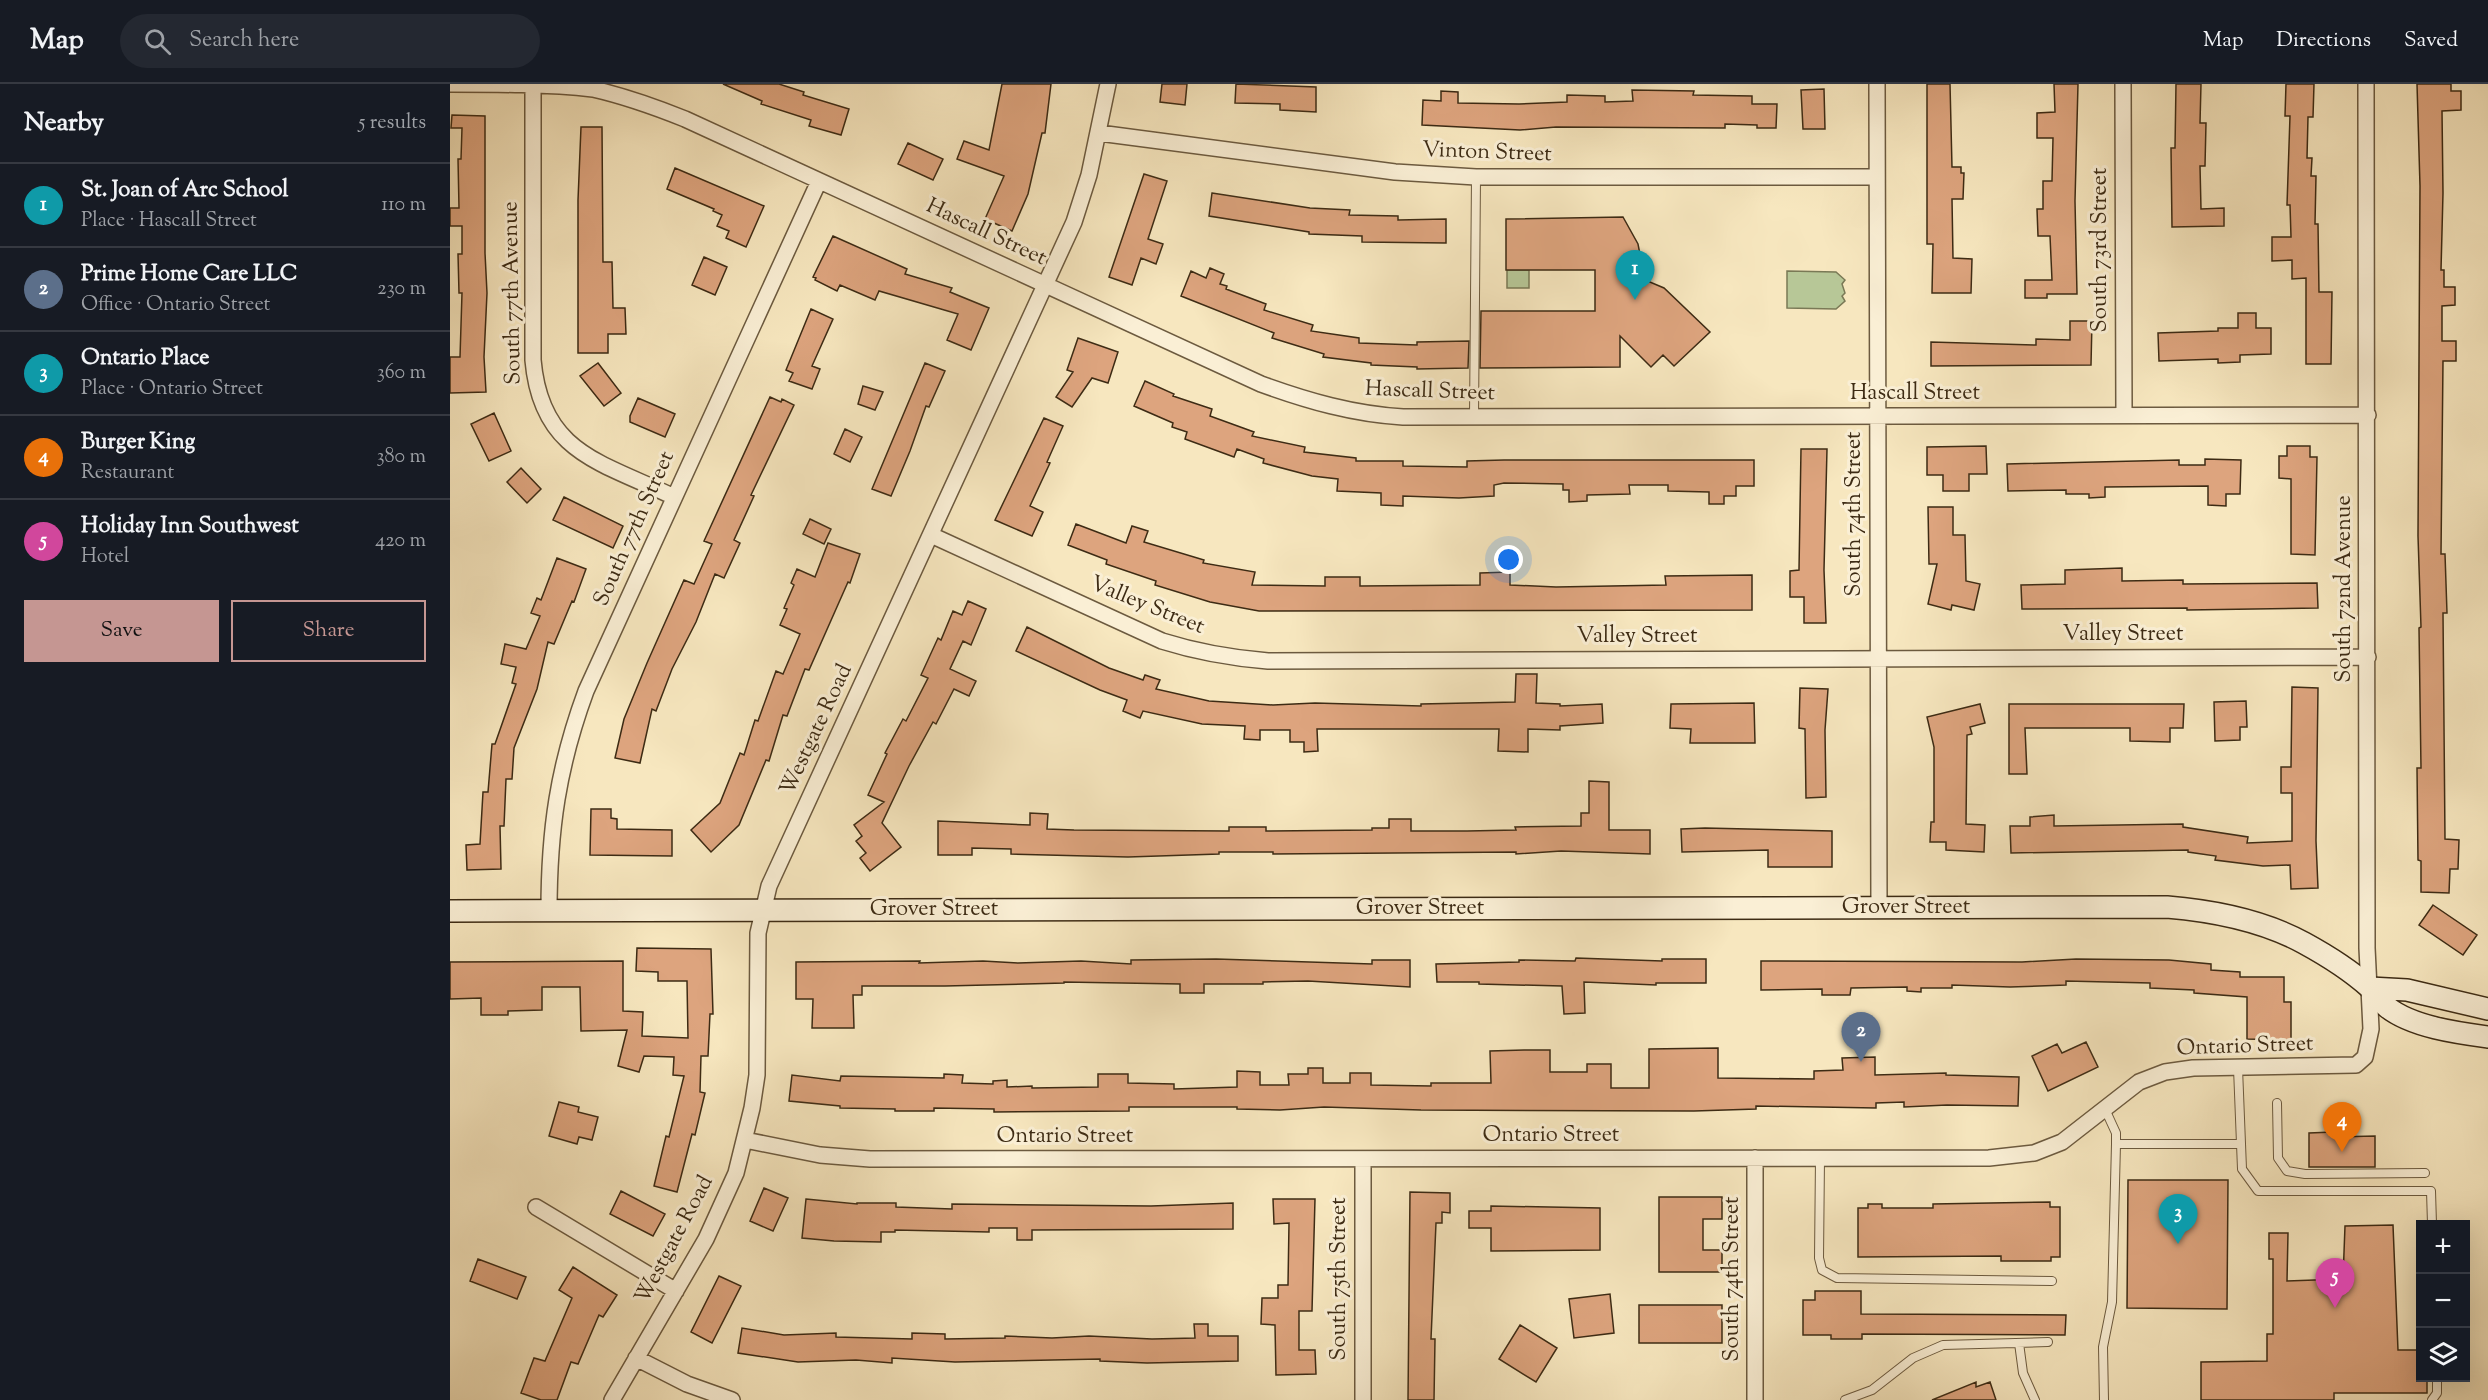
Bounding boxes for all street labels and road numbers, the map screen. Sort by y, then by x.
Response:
street label: Vinton Street [1422,135,1553,171]
street label: South 73rd Street [2085,167,2117,332]
street label: Hascall Street [920,191,1052,275]
street label: South 77th Avenue [495,201,531,385]
street label: Hascall Street [1364,374,1496,410]
street label: Hascall Street [1850,378,1980,410]
street label: South 74th Street [1839,431,1871,597]
street label: South 77th Street [586,446,684,612]
street label: South 72nd Avenue [2329,495,2361,683]
street label: Valley Street [1085,568,1210,644]
street label: Valley Street [2062,619,2184,651]
street label: Valley Street [1576,621,1698,653]
street label: Westgate Road [773,659,861,801]
street label: Grover Street [1842,892,1971,924]
street label: Grover Street [1356,893,1485,925]
street label: Grover Street [870,894,999,926]
street label: Ontario Street [2176,1029,2314,1065]
street label: Ontario Street [1483,1120,1620,1152]
street label: Ontario Street [997,1121,1134,1153]
street label: Westgate Road [628,1170,722,1310]
street label: South 74th Street [1717,1196,1749,1362]
street label: South 75th Street [1324,1197,1356,1361]

